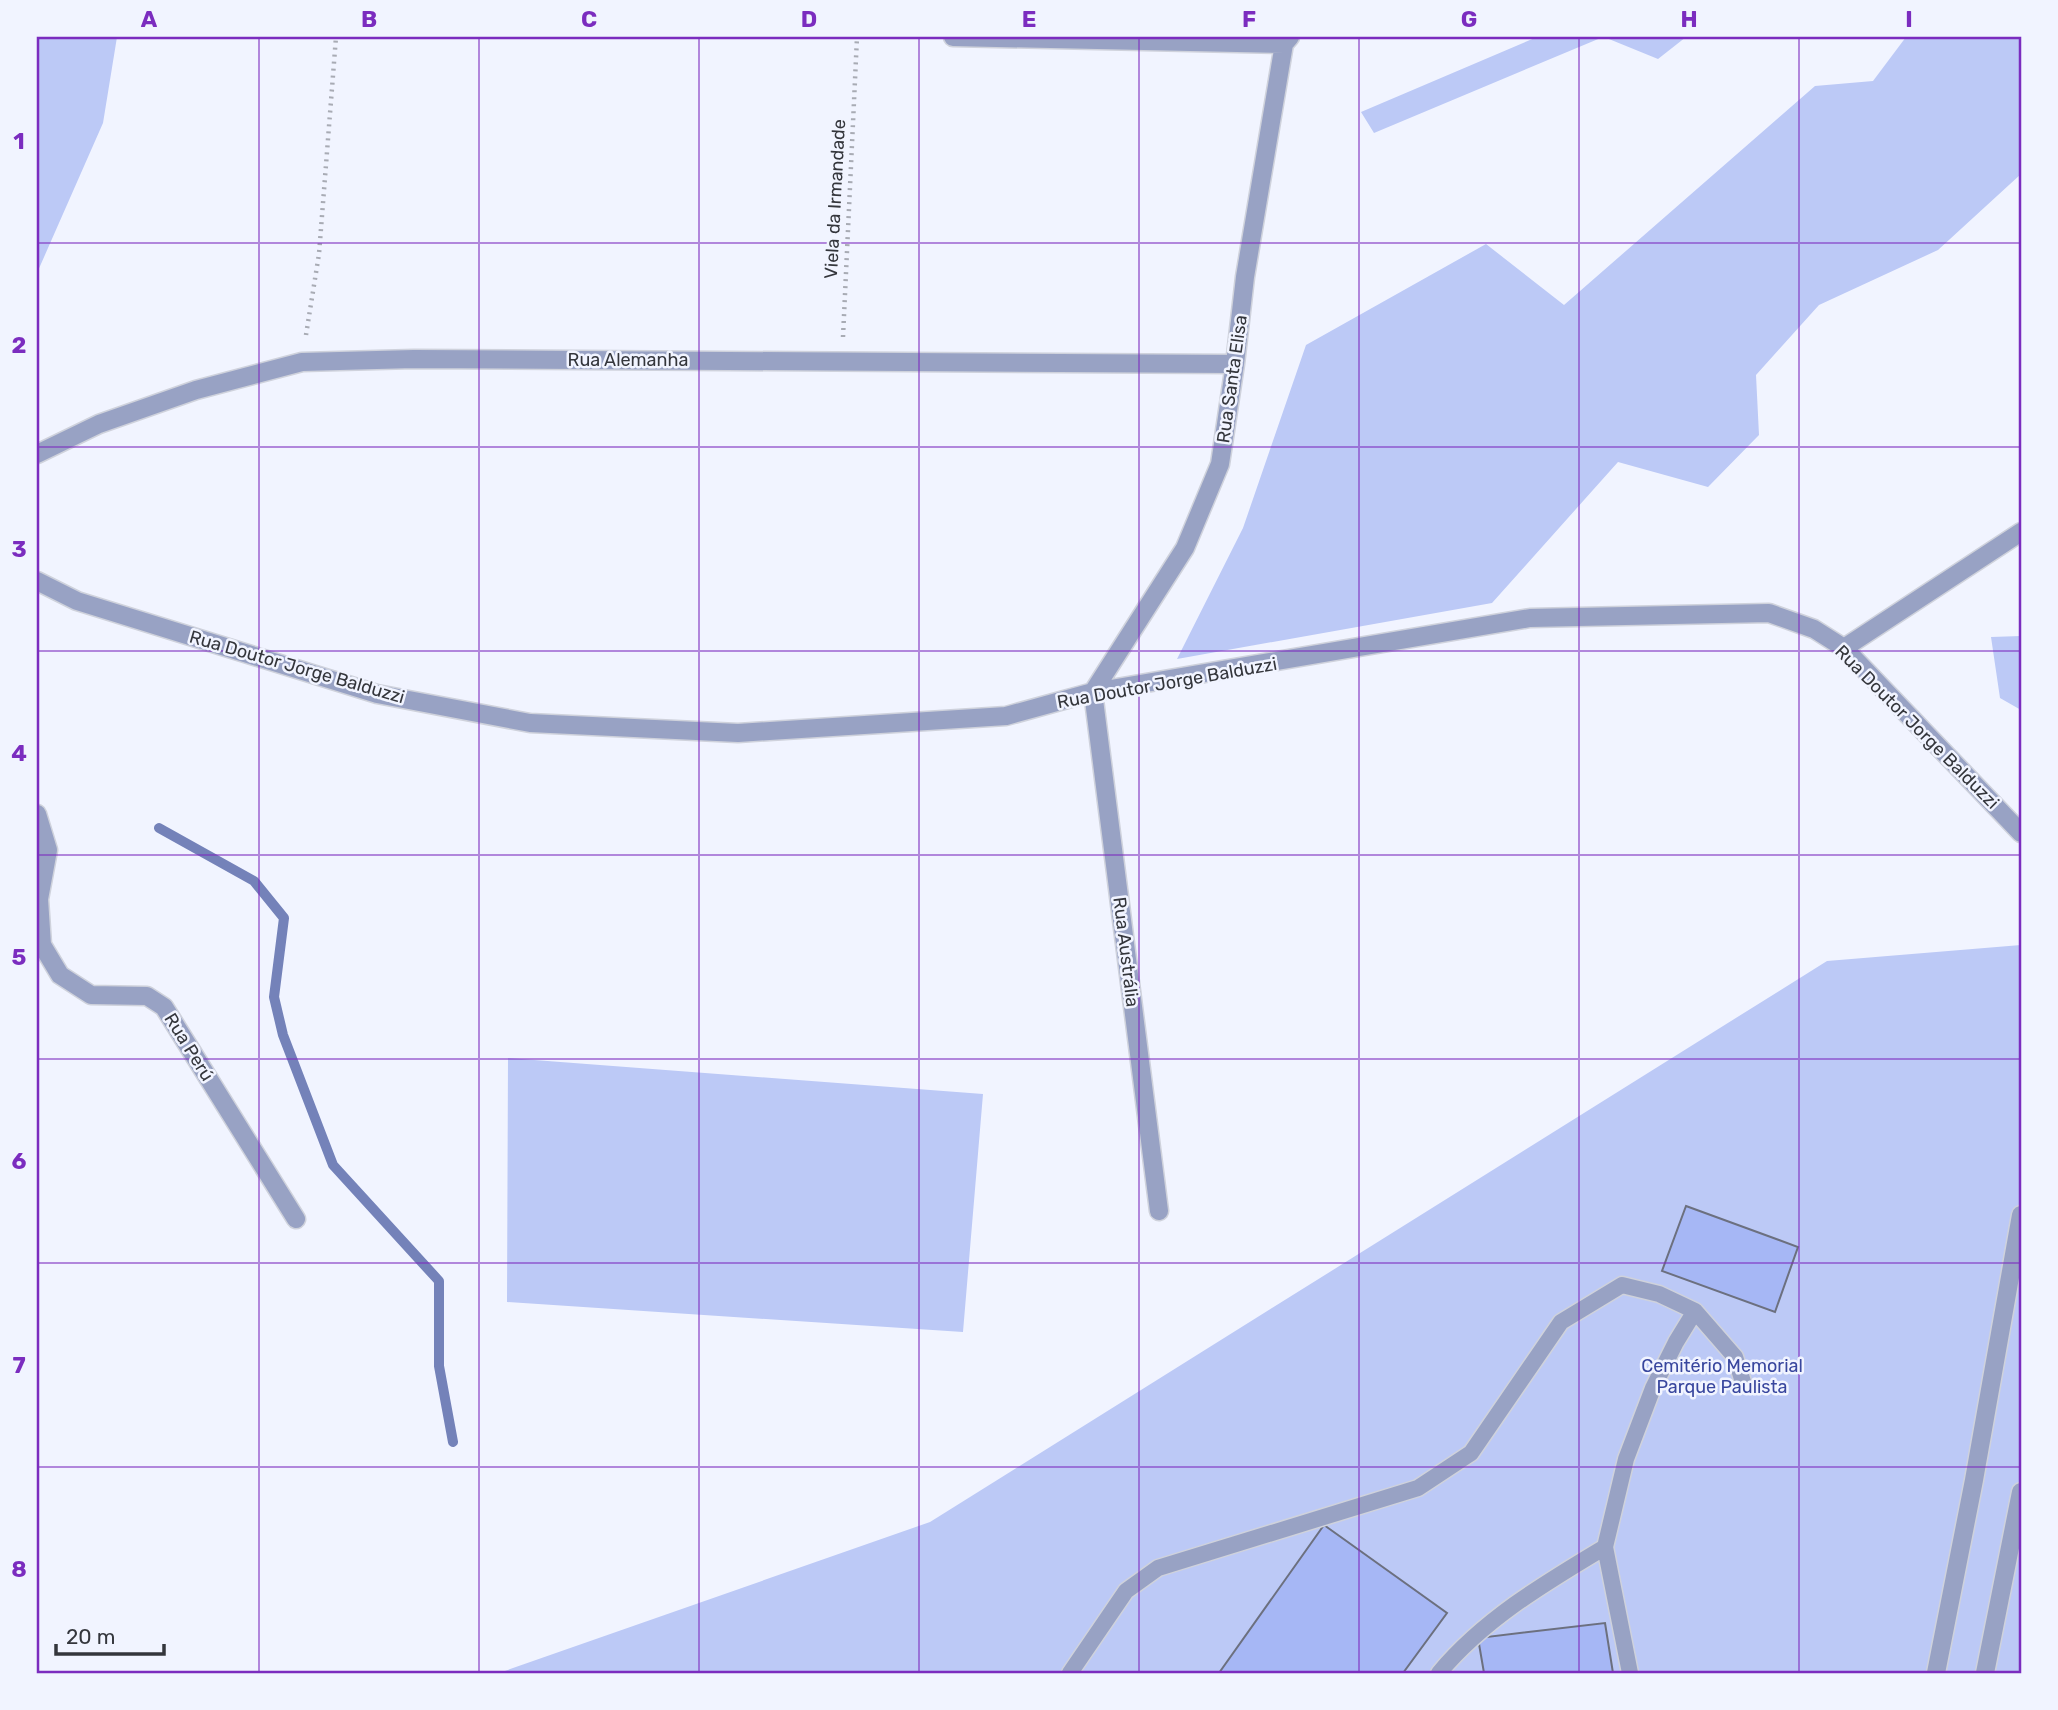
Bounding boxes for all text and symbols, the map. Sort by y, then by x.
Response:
text: A [141,5,158,33]
text: B [361,5,377,33]
text: C [581,5,597,33]
text: D [801,5,817,33]
text: E [1022,5,1036,33]
text: F [1242,5,1256,33]
text: G [1461,5,1477,33]
text: H [1680,5,1698,33]
text: I [1905,5,1913,33]
street label: Viela da Irmandade [820,119,850,279]
text: 1 [13,127,25,155]
street label: Rua Santa Elisa [1212,314,1252,444]
text: 2 [12,331,26,359]
street label: Rua Alemanha [568,349,688,371]
text: 3 [11,535,27,563]
street label: Rua Doutor Jorge Balduzzi [187,626,407,708]
street label: Rua Doutor Jorge Balduzzi [1830,640,2004,814]
street label: Rua Doutor Jorge Balduzzi [1055,653,1279,713]
text: 4 [11,739,27,767]
street label: Rua Austrália [1108,896,1144,1008]
text: 5 [12,943,27,971]
street label: Rua Perú [159,1009,219,1085]
text: 6 [12,1147,27,1175]
text: 7 [12,1351,26,1379]
park label: Cemitério Memorial Parque Paulista [1641,1355,1803,1398]
text: 8 [11,1555,27,1583]
scale bar [56,1612,164,1656]
text: 20 m [66,1624,115,1649]

